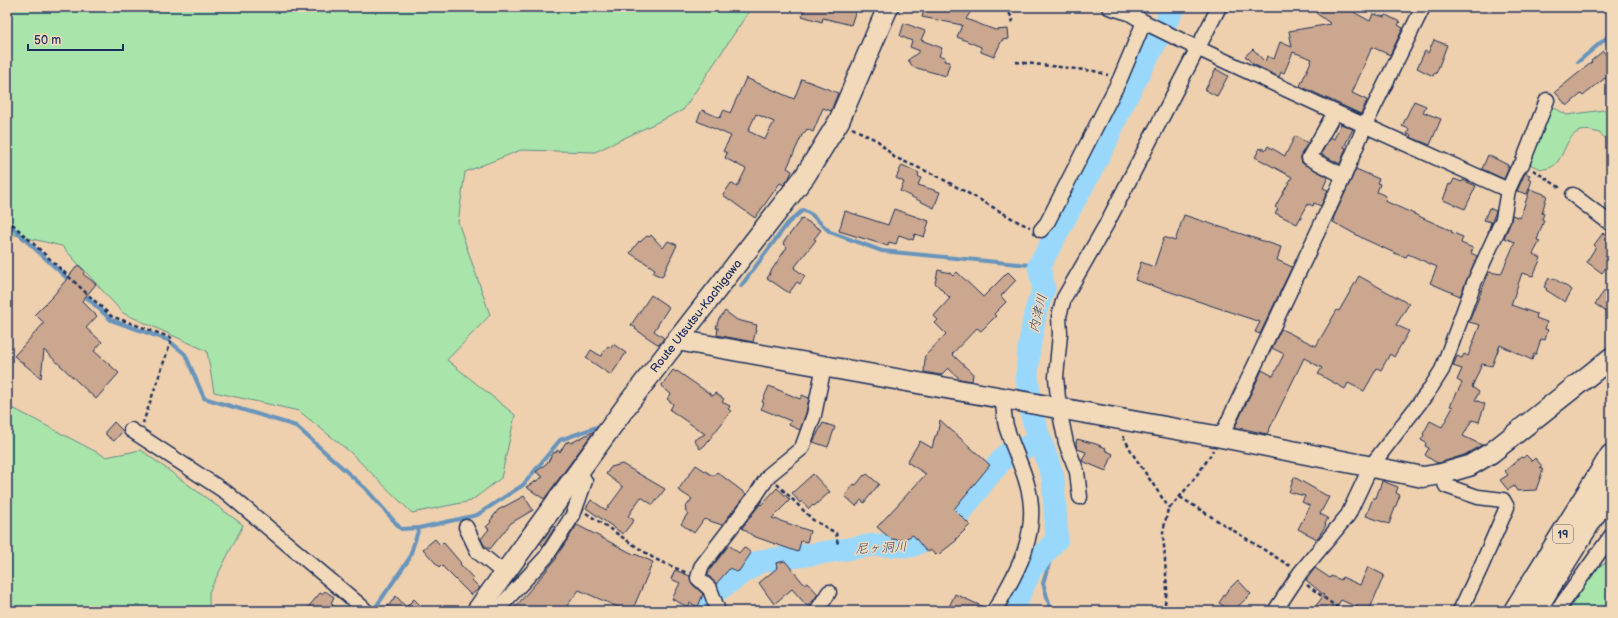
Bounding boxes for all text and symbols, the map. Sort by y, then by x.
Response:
scale bar [28,26,123,52]
text: 50 m [34,33,61,48]
street label: Route Utsutsu-Kachigawa [647,256,745,376]
water label: 内津川 [1025,292,1050,334]
road number: 19 [1553,525,1573,543]
water label: 尼ヶ洞川 [855,539,907,557]

